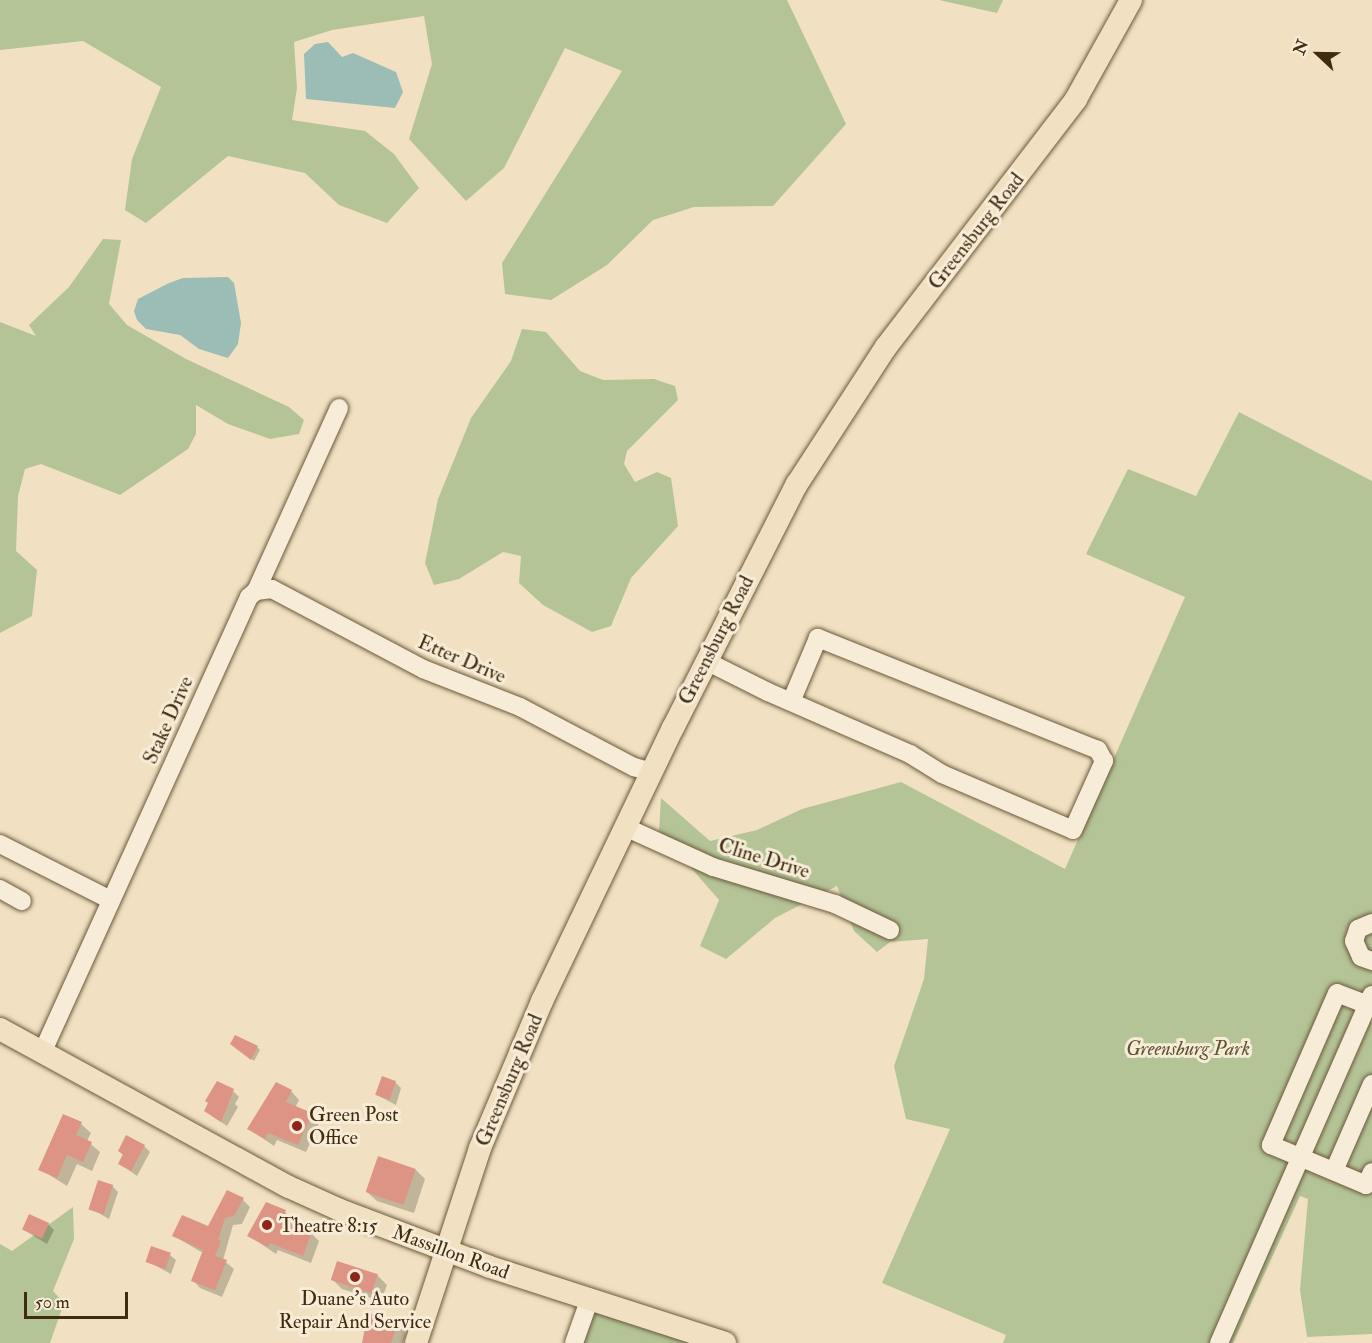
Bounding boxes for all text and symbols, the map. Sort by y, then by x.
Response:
north arrow [1288,24,1348,84]
text: N [1289,37,1313,58]
street label: Greensburg Road [923,168,1029,294]
street label: Greensburg Road [673,572,759,708]
street label: Etter Drive [414,630,510,688]
street label: Stake Drive [138,672,198,768]
street label: Cline Drive [716,833,812,883]
street label: Greensburg Road [470,1010,548,1150]
park label: Greensburg Park [1126,1036,1250,1060]
place label: Green Post Office [309,1102,399,1149]
marker: Green Post Office [290,1119,304,1133]
place label: Theatre 8:15 [279,1213,378,1237]
marker: Theatre 8:15 [260,1218,274,1232]
street label: Massillon Road [389,1220,513,1284]
marker: Duane's Auto Repair And Service [348,1270,362,1284]
scale bar [27,1280,130,1318]
place label: Duane's Auto Repair And Service [279,1286,431,1333]
text: 50 m [35,1291,70,1314]

